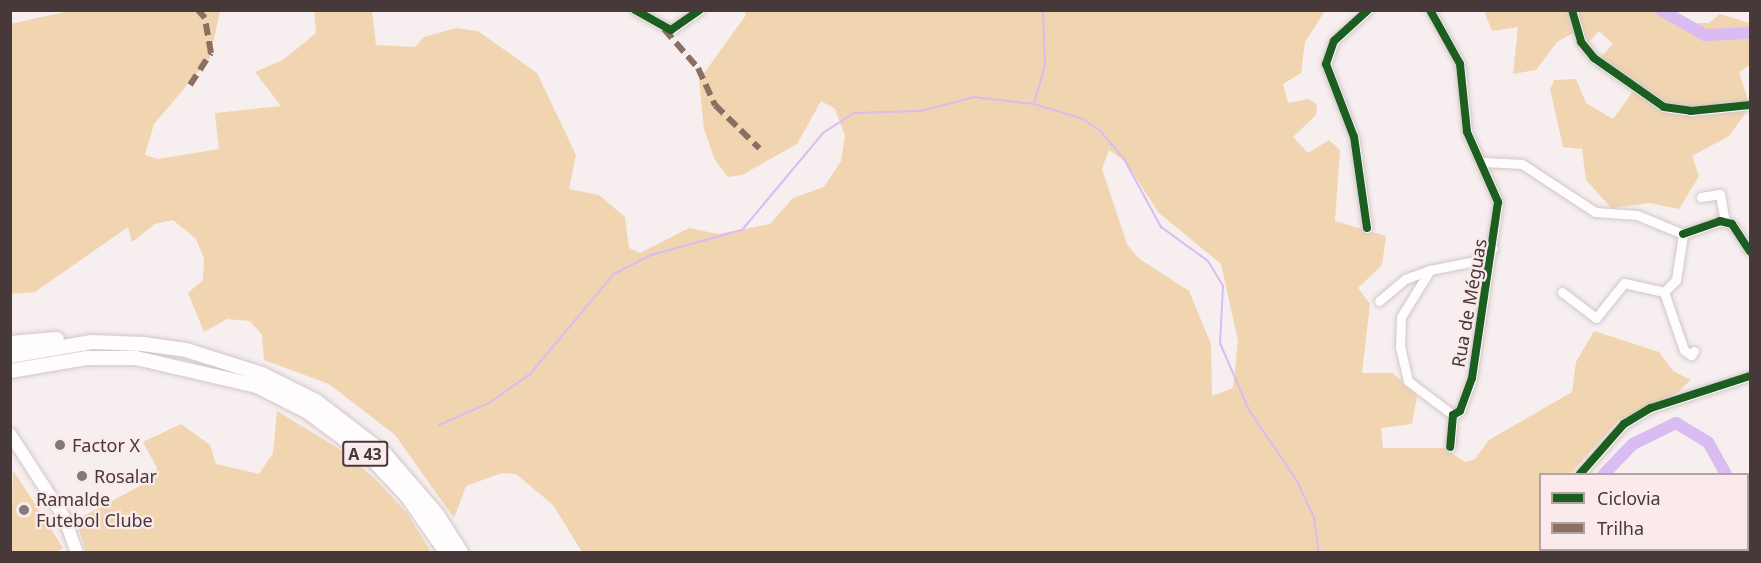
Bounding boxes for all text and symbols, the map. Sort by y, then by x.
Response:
street label: Rua de Méguas [1447,237,1491,369]
place label: Factor X [72,434,140,456]
marker: Factor X [53,438,67,452]
road number: A 43 [341,441,389,467]
place label: Rosalar [94,465,157,487]
marker: Rosalar [75,469,89,483]
legend [1539,473,1749,551]
text: Ciclovia [1597,486,1661,510]
place label: Ramalde Futebol Clube [36,489,153,532]
marker: Ramalde Futebol Clube [17,503,31,517]
text: Trilha [1597,516,1644,540]

